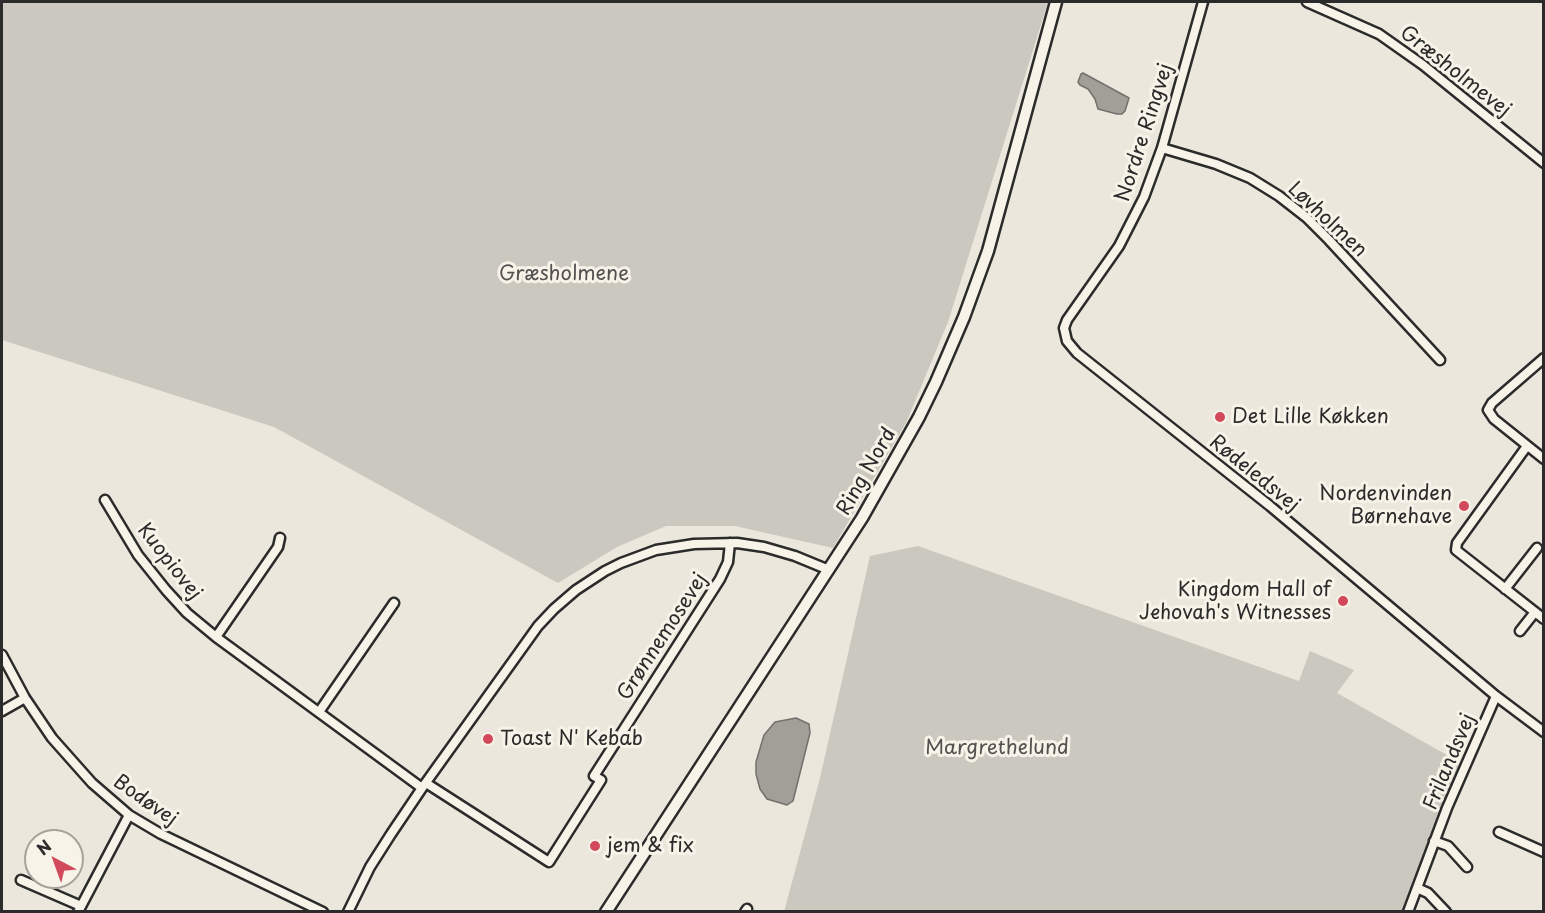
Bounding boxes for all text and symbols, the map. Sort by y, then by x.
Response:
street label: Græsholmevej [1395,21,1515,123]
street label: Nordre Ringvej [1111,61,1179,205]
street label: Løvholmen [1283,177,1371,263]
park label: Græsholmene [499,262,629,286]
place label: Det Lille Køkken [1232,405,1389,429]
marker: Det Lille Køkken [1213,410,1227,424]
street label: Ring Nord [832,424,902,520]
street label: Rødeledsvej [1204,430,1304,518]
place label: Nordenvinden Børnehave [1319,482,1452,529]
marker: Nordenvinden Børnehave [1457,499,1471,513]
street label: Kuopiovej [132,519,206,605]
street label: Grønnemosevej [613,569,713,705]
place label: Kingdom Hall of Jehovah's Witnesses [1139,578,1331,625]
marker: Kingdom Hall of Jehovah's Witnesses [1336,594,1350,608]
street label: Frilandsvej [1419,710,1481,814]
place label: Toast N' Kebab [500,727,643,751]
marker: Toast N' Kebab [481,732,495,746]
park label: Margrethelund [925,736,1069,760]
street label: Bodøvej [108,770,182,832]
north arrow [24,829,84,889]
text: N [31,834,56,860]
place label: jem & fix [607,834,694,858]
marker: jem & fix [588,839,602,853]

